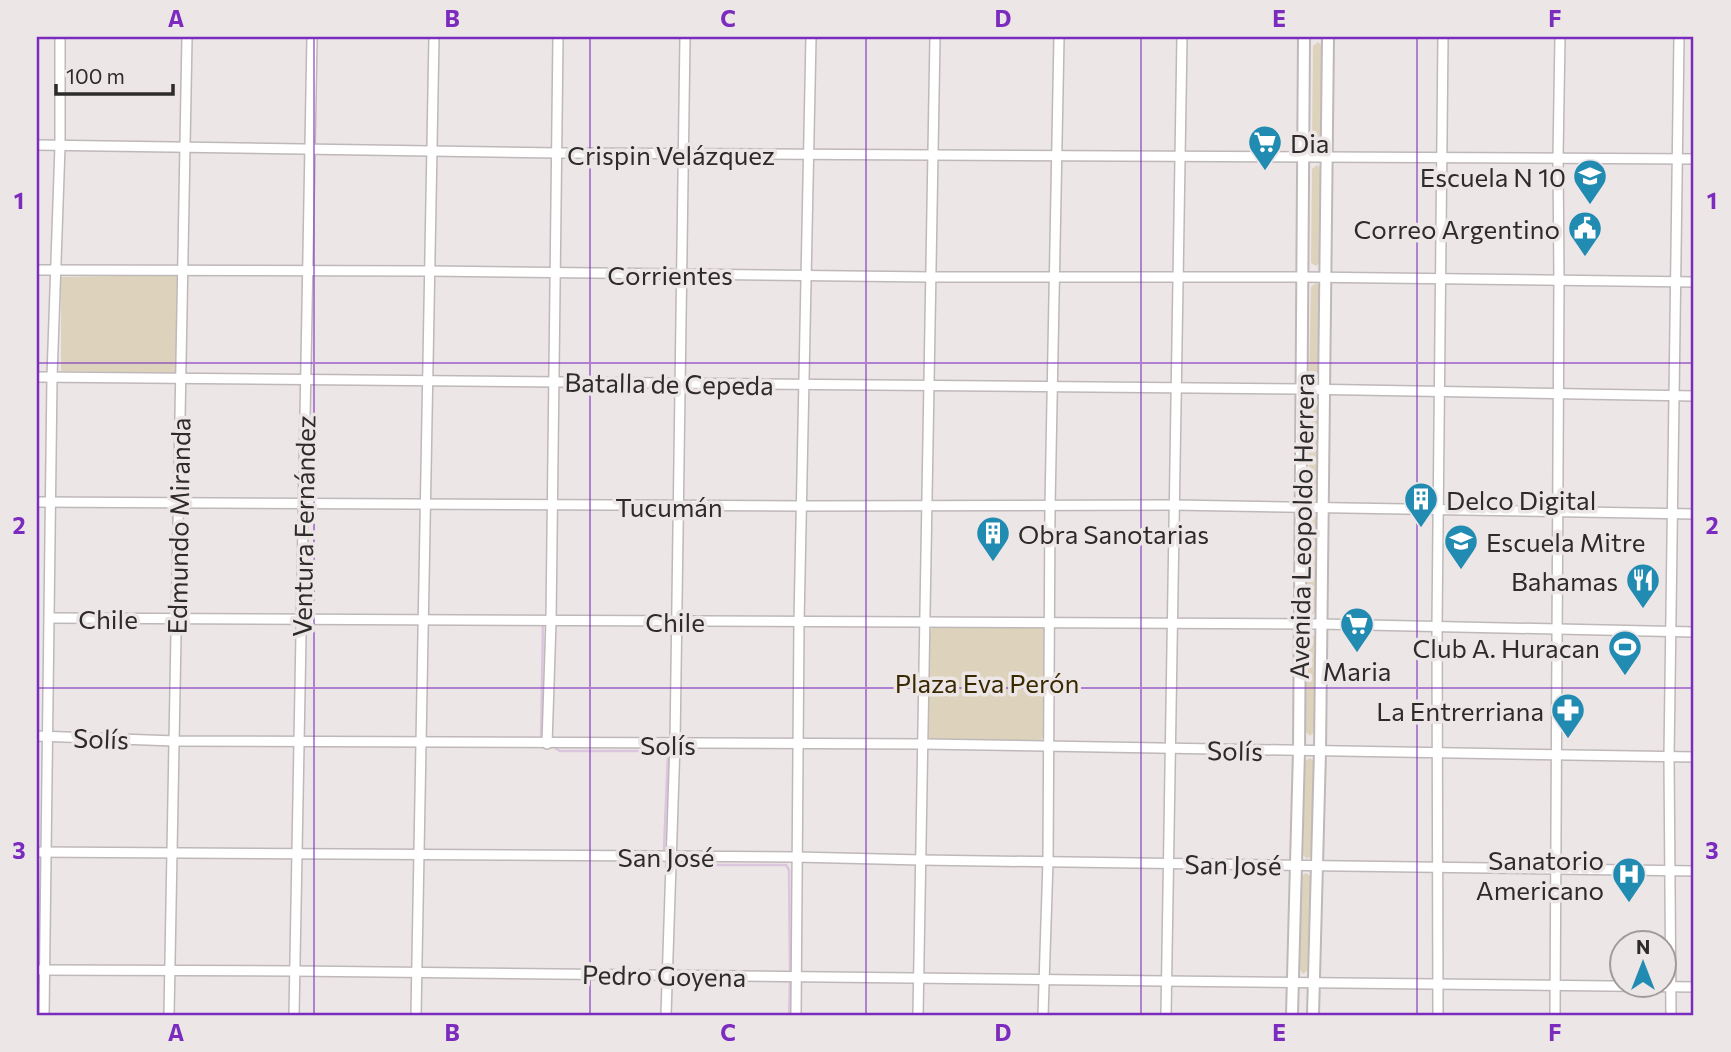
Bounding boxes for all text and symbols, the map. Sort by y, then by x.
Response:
text: A [168,4,185,32]
text: B [444,4,460,32]
text: C [720,4,736,32]
text: D [995,4,1012,32]
text: E [1272,4,1286,32]
text: F [1548,4,1562,32]
scale bar [56,52,173,96]
text: 100 m [66,63,125,88]
supermarket icon: Dia [1246,123,1284,172]
place label: Dia [1290,127,1329,158]
street label: Crispin Velázquez [567,139,775,170]
school or university icon: Escuela N 10 [1571,157,1609,206]
place label: Escuela N 10 [1420,161,1566,192]
text: 1 [14,186,24,214]
text: 1 [1707,186,1717,214]
public building icon: Correo Argentino [1566,209,1604,258]
place label: Correo Argentino [1354,213,1560,244]
street label: Corrientes [607,259,733,290]
street label: Batalla de Cepeda [564,366,774,400]
street label: Avenida Leopoldo Herrera [1283,372,1319,680]
street label: Ventura Fernández [286,415,320,637]
street label: Edmundo Miranda [161,417,195,635]
building icon: Delco Digital [1402,480,1440,529]
place label: Delco Digital [1446,484,1596,515]
street label: Tucumán [615,491,723,522]
text: 2 [12,511,26,539]
text: 2 [1705,511,1719,539]
building icon: Obra Sanotarias [974,514,1012,563]
place label: Obra Sanotarias [1018,518,1209,549]
school or university icon: Escuela Mitre [1442,522,1480,571]
place label: Escuela Mitre [1486,526,1645,557]
restaurant icon: Bahamas [1624,561,1662,610]
place label: Bahamas [1511,565,1618,596]
street label: Chile [78,603,138,634]
supermarket icon: Maria [1338,605,1376,654]
street label: Chile [645,606,705,637]
sports icon: Club A. Huracan [1606,628,1644,677]
place label: Club A. Huracan [1413,632,1600,663]
place label: Maria [1323,655,1391,686]
park label: Plaza Eva Perón [895,667,1079,698]
pharmacy icon: La Entrerriana [1549,691,1587,740]
place label: La Entrerriana [1376,695,1544,726]
street label: Solís [73,722,129,754]
street label: Solís [640,729,696,760]
street label: Solís [1207,734,1263,766]
text: 3 [12,836,26,864]
text: 3 [1705,836,1719,864]
street label: San José [617,841,715,872]
place label: Sanatorio Americano [1476,844,1604,905]
street label: San José [1184,848,1282,880]
hospital icon: Sanatorio Americano [1610,855,1648,904]
north arrow [1608,930,1678,1000]
text: N [1636,935,1650,958]
street label: Pedro Goyena [582,958,746,992]
text: A [168,1018,185,1046]
text: B [444,1018,460,1046]
text: C [720,1018,736,1046]
text: D [995,1018,1012,1046]
text: E [1272,1018,1286,1046]
text: F [1548,1018,1562,1046]

